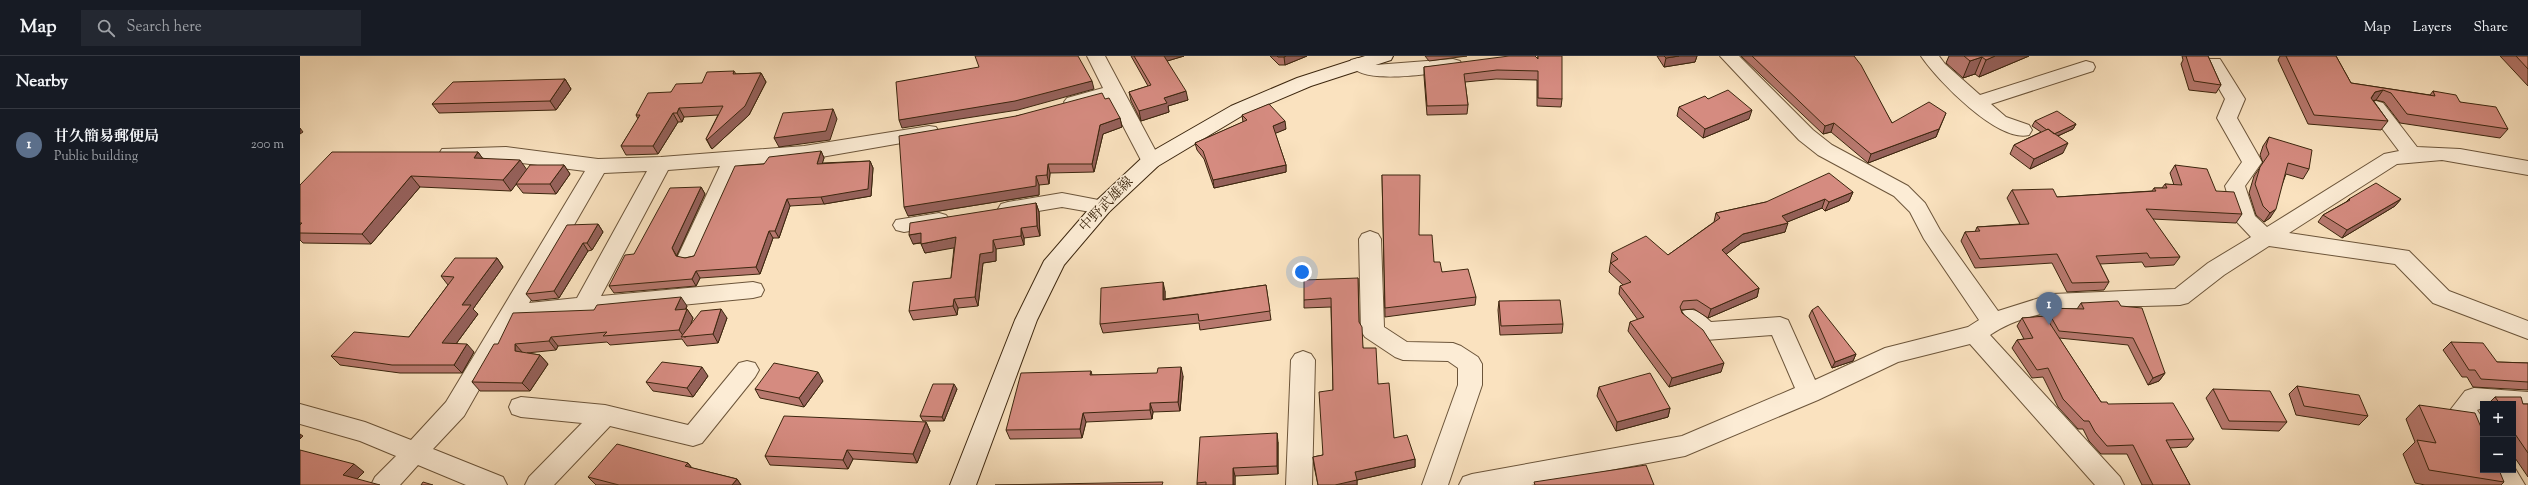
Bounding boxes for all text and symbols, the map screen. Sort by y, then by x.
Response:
search box [81,10,361,46]
text: Map [20,14,57,41]
icon: search [95,17,117,39]
text: Search here [127,17,202,38]
text: Map [2364,18,2391,38]
text: Layers [2413,18,2451,38]
text: Share [2473,18,2508,38]
text: Nearby [16,70,68,94]
text: 甘久簡易郵便局 [54,127,159,148]
text: 1 [27,136,31,154]
text: 200 m [251,136,284,154]
text: Public building [54,148,138,166]
street label: 中野武雄線 [1075,173,1139,237]
your location [1292,262,1312,282]
pin: 1 [2036,292,2062,325]
map controls [2480,401,2516,473]
button: + [2480,401,2516,437]
button: − [2480,437,2516,473]

